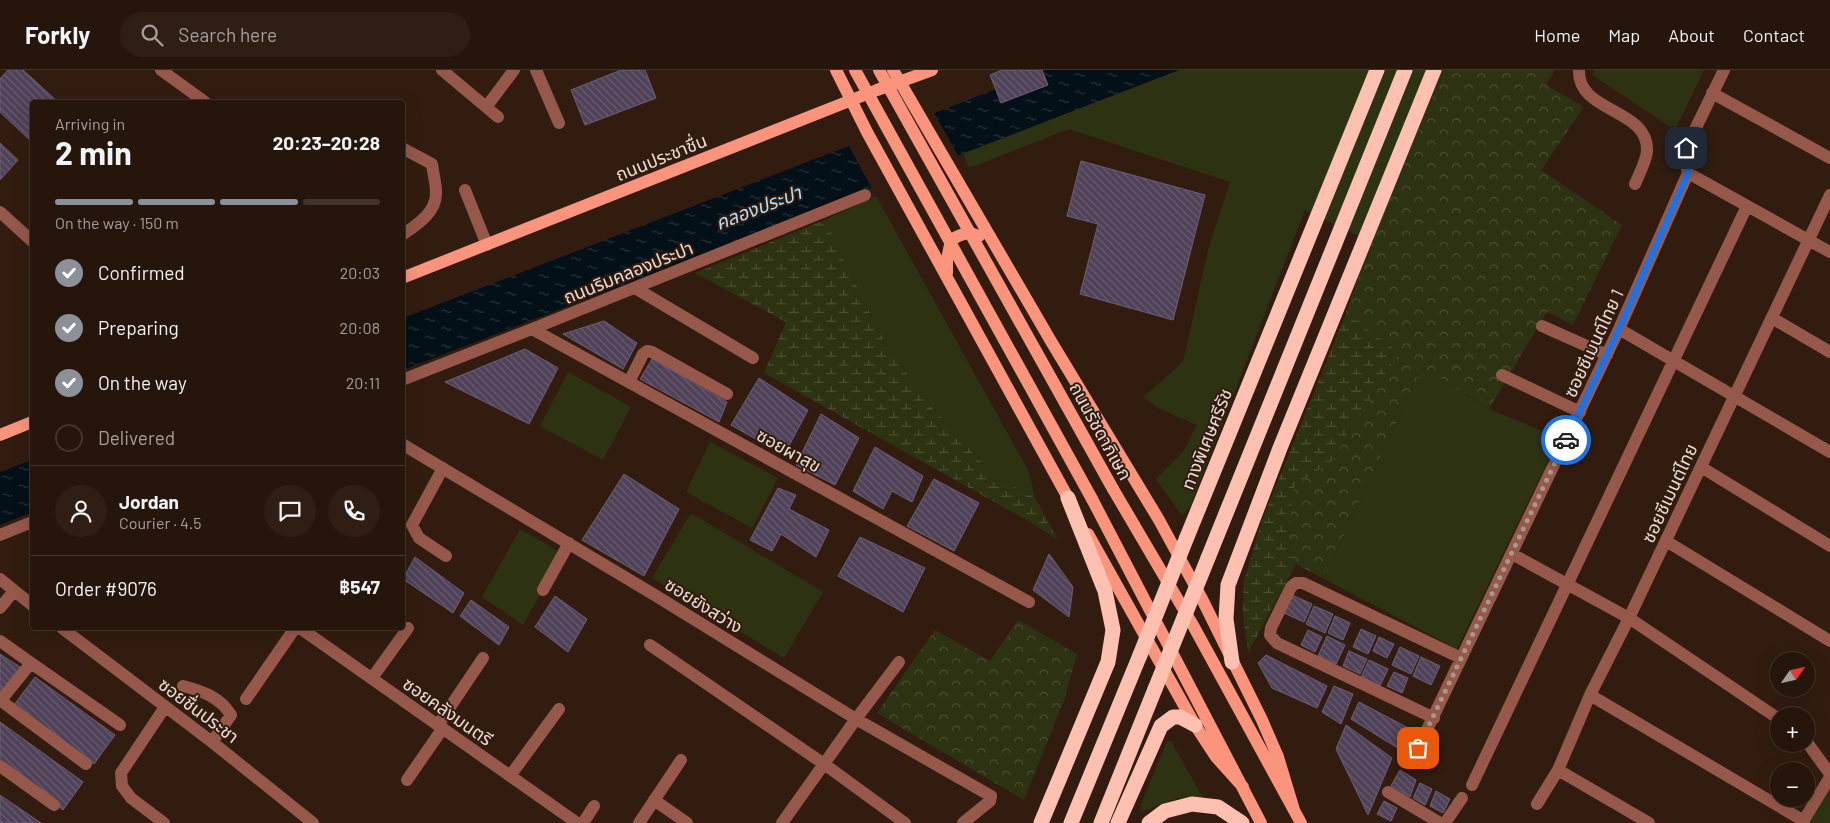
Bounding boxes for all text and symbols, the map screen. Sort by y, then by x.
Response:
search box [120,12,470,57]
text: Forkly [25,20,90,49]
icon: search [138,21,166,49]
text: Search here [178,23,277,46]
text: Home [1534,24,1580,46]
text: Map [1608,24,1640,46]
text: About [1668,24,1715,46]
text: Contact [1743,24,1805,46]
text: Arriving in [55,114,125,133]
pin [1665,127,1707,169]
street label: ถนนประชาชื่น [612,128,710,185]
text: 20:23–20:28 [273,131,380,154]
text: 2 min [55,133,132,171]
icon: home [1672,134,1700,162]
water label: คลองประปา [712,180,805,234]
text: On the way · 150 m [55,213,179,232]
street label: ถนนริมคลองประปา [560,236,696,308]
icon: check [55,259,83,287]
text: Confirmed [98,261,185,284]
text: 20:03 [340,263,380,282]
street label: ซอยซีเมนต์ไทย 1 [1558,285,1628,401]
icon: check [55,314,83,342]
text: Preparing [98,316,179,339]
text: 20:08 [340,318,380,337]
icon: check [55,369,83,397]
text: On the way [98,371,187,394]
text: 20:11 [346,373,380,392]
street label: ถนนรัชดาภิเษก [1065,378,1137,484]
street label: ทางพิเศษศรีรัช [1176,385,1236,493]
courier [1541,415,1591,465]
street label: ซอยผาสุข [753,423,825,478]
text: Delivered [98,426,175,449]
icon: car [1552,426,1580,454]
street label: ซอยซีเมนต์ไทย [1636,440,1702,546]
button: person [55,485,107,537]
button: chat [264,485,316,537]
button: phone [328,485,380,537]
text: Jordan [119,490,179,513]
text: Courier · 4.5 [119,513,202,532]
street label: ซอยยังสว่าง [661,572,747,638]
text: ฿547 [339,575,380,598]
text: Order #9076 [55,577,157,600]
north arrow [1770,652,1815,698]
map controls [1770,652,1815,807]
street label: ซอยชื่นประชา [154,672,244,747]
street label: ซอยคลังมนตรี [399,672,497,750]
button: + [1770,707,1815,752]
pin [1397,727,1439,769]
icon: bag [1404,734,1432,762]
button: − [1770,762,1815,807]

